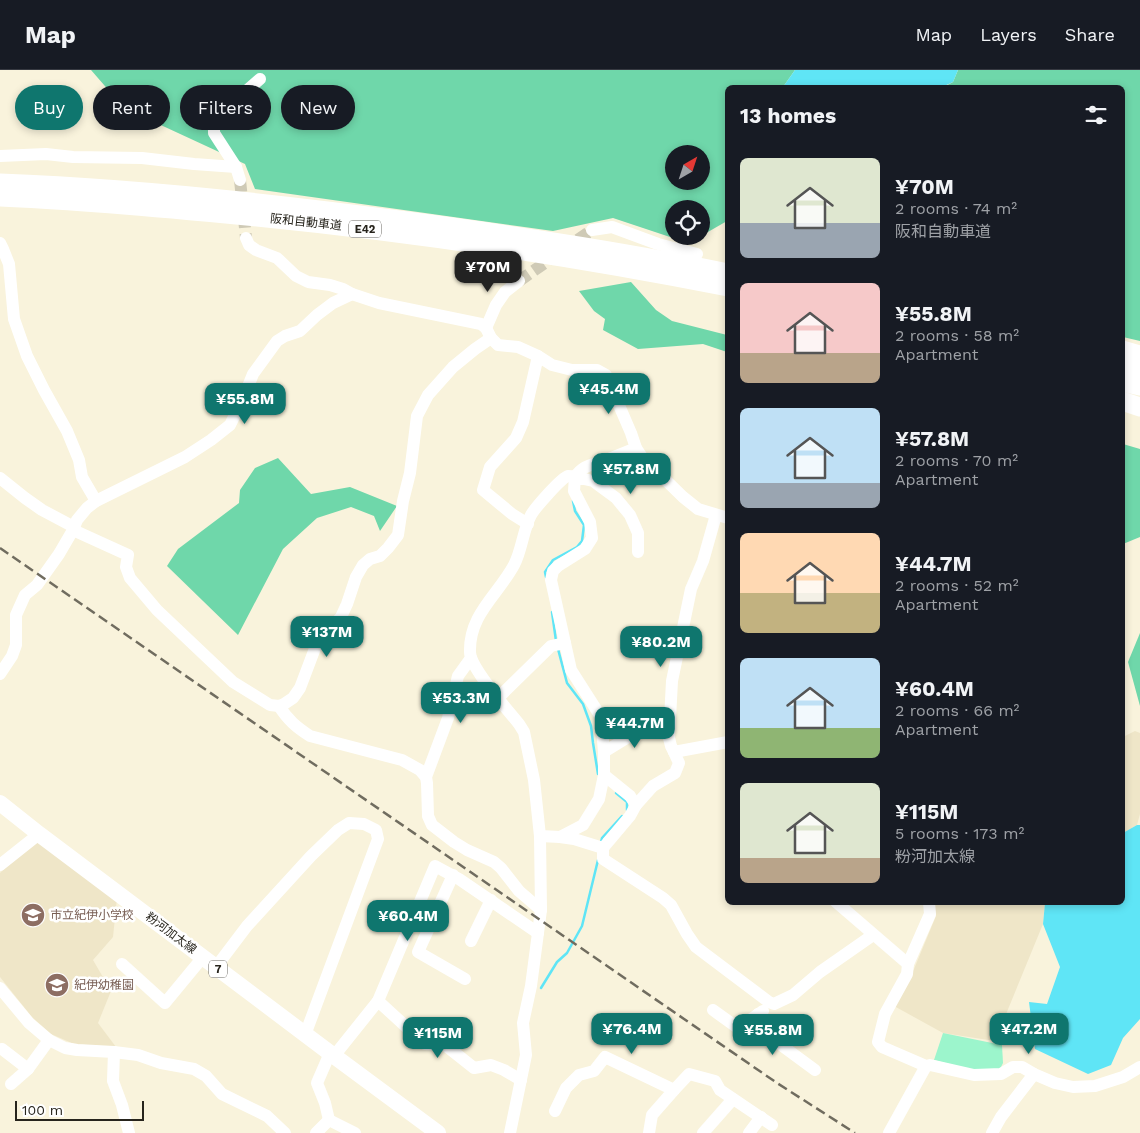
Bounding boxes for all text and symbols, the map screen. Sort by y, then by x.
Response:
text: Map [25,21,76,49]
text: Map [915,24,952,45]
text: Layers [980,24,1037,45]
text: Share [1065,24,1115,45]
chip: Buy [15,85,83,130]
chip: Rent [93,85,170,130]
chip: Filters [180,85,271,130]
chip: New [281,85,355,130]
icon: filters [1082,101,1110,129]
text: 13 homes [740,103,836,128]
north arrow [665,145,710,190]
map controls [665,145,710,245]
text: ¥70M [895,174,954,199]
icon: home [780,178,840,238]
text: 2 rooms · 74 m² [895,199,1017,218]
button: locate [665,200,710,245]
street label: 阪和自動車道 [269,211,343,233]
road number: E42 [349,220,381,238]
text: 阪和自動車道 [895,222,991,241]
pin: ¥70M [458,250,518,293]
text: ¥70M [466,257,510,276]
text: ¥55.8M [895,301,972,326]
icon: home [780,303,840,363]
text: 2 rooms · 58 m² [895,326,1019,345]
text: Apartment [895,345,978,364]
pin: ¥45.4M [568,372,650,415]
text: ¥45.4M [579,379,639,398]
pin: ¥55.8M [204,382,286,425]
text: ¥55.8M [216,389,274,408]
text: ¥57.8M [895,426,969,451]
icon: home [780,428,840,488]
text: 2 rooms · 70 m² [895,451,1018,470]
pin: ¥57.8M [590,452,672,495]
text: ¥57.8M [603,459,659,478]
text: Apartment [895,470,978,489]
text: ¥44.7M [895,551,972,576]
icon: home [780,553,840,613]
text: 2 rooms · 52 m² [895,576,1019,595]
text: Apartment [895,595,978,614]
pin: ¥137M [292,616,362,658]
text: ¥137M [302,622,352,641]
pin: ¥80.2M [620,626,702,668]
text: ¥80.2M [631,632,691,651]
text: ¥60.4M [895,676,974,701]
icon: home [780,678,840,738]
pin: ¥53.3M [420,682,502,724]
text: ¥53.3M [432,688,490,707]
text: 2 rooms · 66 m² [895,701,1019,720]
pin: ¥44.7M [594,706,676,749]
text: ¥44.7M [606,713,664,732]
text: Apartment [895,720,978,739]
text: ¥115M [895,799,958,824]
icon: home [780,803,840,863]
text: 5 rooms · 173 m² [895,824,1024,843]
text: 粉河加太線 [895,847,975,866]
pin: ¥60.4M [367,900,449,942]
school or university icon: 市立紀伊小学校 [20,902,46,928]
text: ¥60.4M [378,906,438,925]
place label: 市立紀伊小学校 [50,908,134,922]
street label: 粉河加太線 [143,909,199,957]
road number: 7 [209,961,227,978]
school or university icon: 紀伊幼稚園 [44,972,70,998]
place label: 紀伊幼稚園 [74,978,134,992]
pin: ¥76.4M [591,1012,673,1055]
pin: ¥47.2M [988,1012,1070,1055]
pin: ¥55.8M [732,1014,814,1056]
pin: ¥115M [403,1016,473,1059]
text: ¥76.4M [602,1019,662,1038]
text: ¥47.2M [1001,1019,1057,1038]
text: ¥55.8M [744,1020,802,1039]
text: ¥115M [414,1023,462,1042]
scale bar [15,1098,144,1121]
text: 100 m [22,1102,63,1118]

